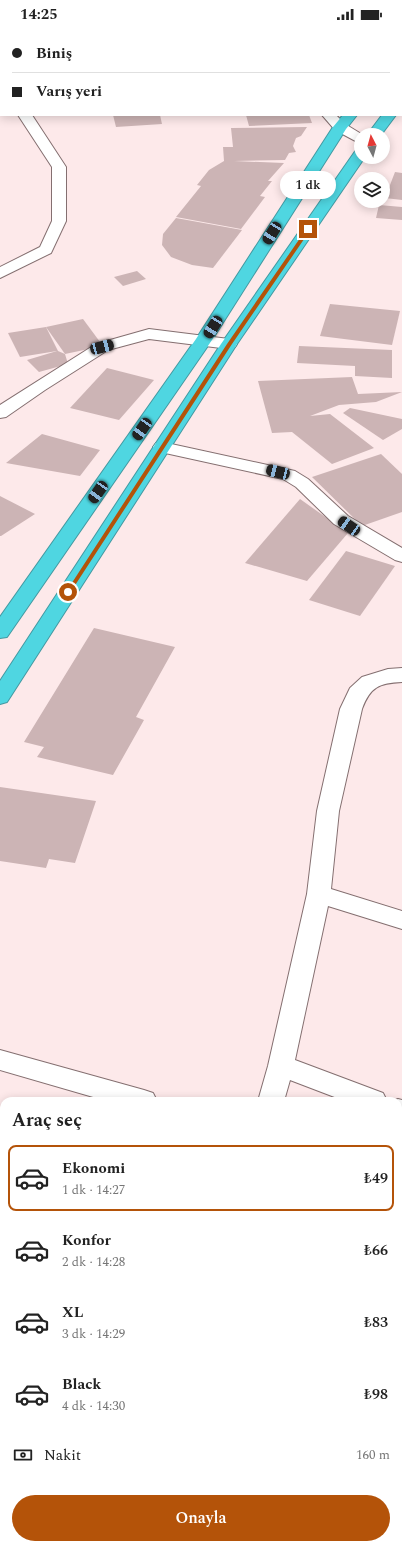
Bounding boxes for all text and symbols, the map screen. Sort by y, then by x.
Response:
text: 14:25 [20,3,58,26]
text: Biniş [36,42,72,65]
text: Varış yeri [36,80,102,103]
north arrow [354,128,390,164]
map controls [354,128,390,208]
callout: 1 dk [280,171,336,199]
button: layers [354,172,390,208]
text: 1 dk [295,175,321,195]
car [261,220,283,246]
route end [299,220,317,238]
car [202,314,224,340]
car [89,338,115,356]
car [130,416,154,442]
car [265,463,291,481]
car [86,479,110,505]
car [336,514,362,538]
route start [59,583,77,601]
text: Araç seç [12,1107,82,1134]
text: Ekonomi [62,1157,125,1180]
icon: car [14,1160,50,1196]
text: ₺49 [364,1167,388,1190]
text: 1 dk · 14:27 [62,1180,125,1200]
text: Konfor [62,1229,111,1252]
icon: car [14,1232,50,1268]
text: ₺66 [364,1239,388,1262]
text: 2 dk · 14:28 [62,1252,125,1272]
text: XL [62,1301,83,1324]
icon: car [14,1304,50,1340]
text: ₺83 [364,1311,388,1334]
text: 3 dk · 14:29 [62,1324,125,1344]
text: Black [62,1373,101,1396]
icon: car [14,1376,50,1412]
text: ₺98 [364,1383,388,1406]
text: 4 dk · 14:30 [62,1396,125,1416]
icon: cash [12,1444,34,1466]
text: Nakit [44,1444,81,1467]
text: 160 m [356,1445,390,1465]
button: Onayla [12,1495,390,1541]

